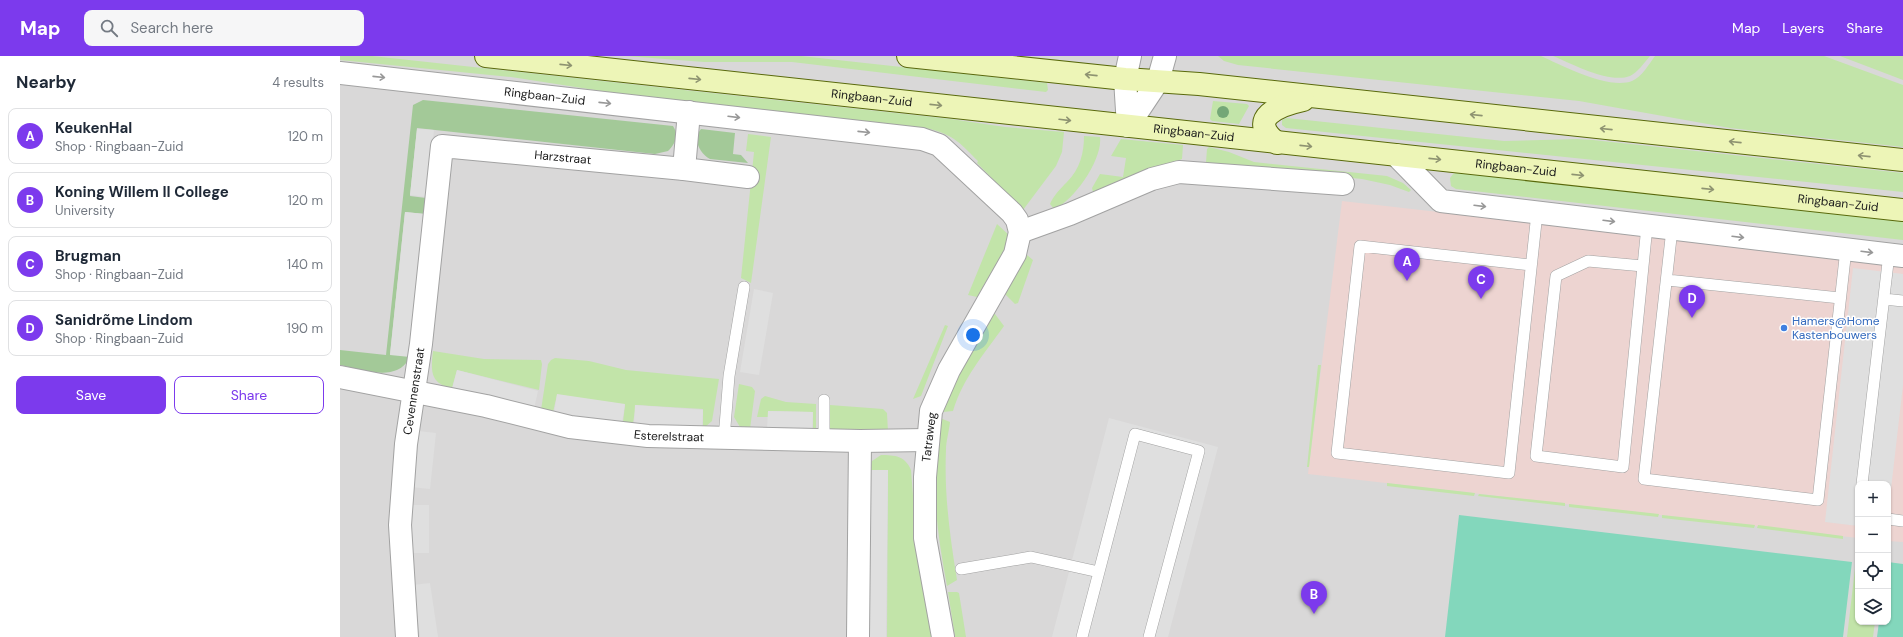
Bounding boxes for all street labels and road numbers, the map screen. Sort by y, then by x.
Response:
street label: Ringbaan-Zuid [503,84,586,109]
street label: Ringbaan-Zuid [830,86,913,110]
street label: Ringbaan-Zuid [1153,121,1235,145]
street label: Harzstraat [534,147,592,168]
street label: Ringbaan-Zuid [1475,156,1557,180]
street label: Ringbaan-Zuid [1797,191,1879,215]
street label: Cevennenstraat [399,346,428,436]
street label: Tatraweg [918,411,940,463]
street label: Esterelstraat [633,426,705,445]

